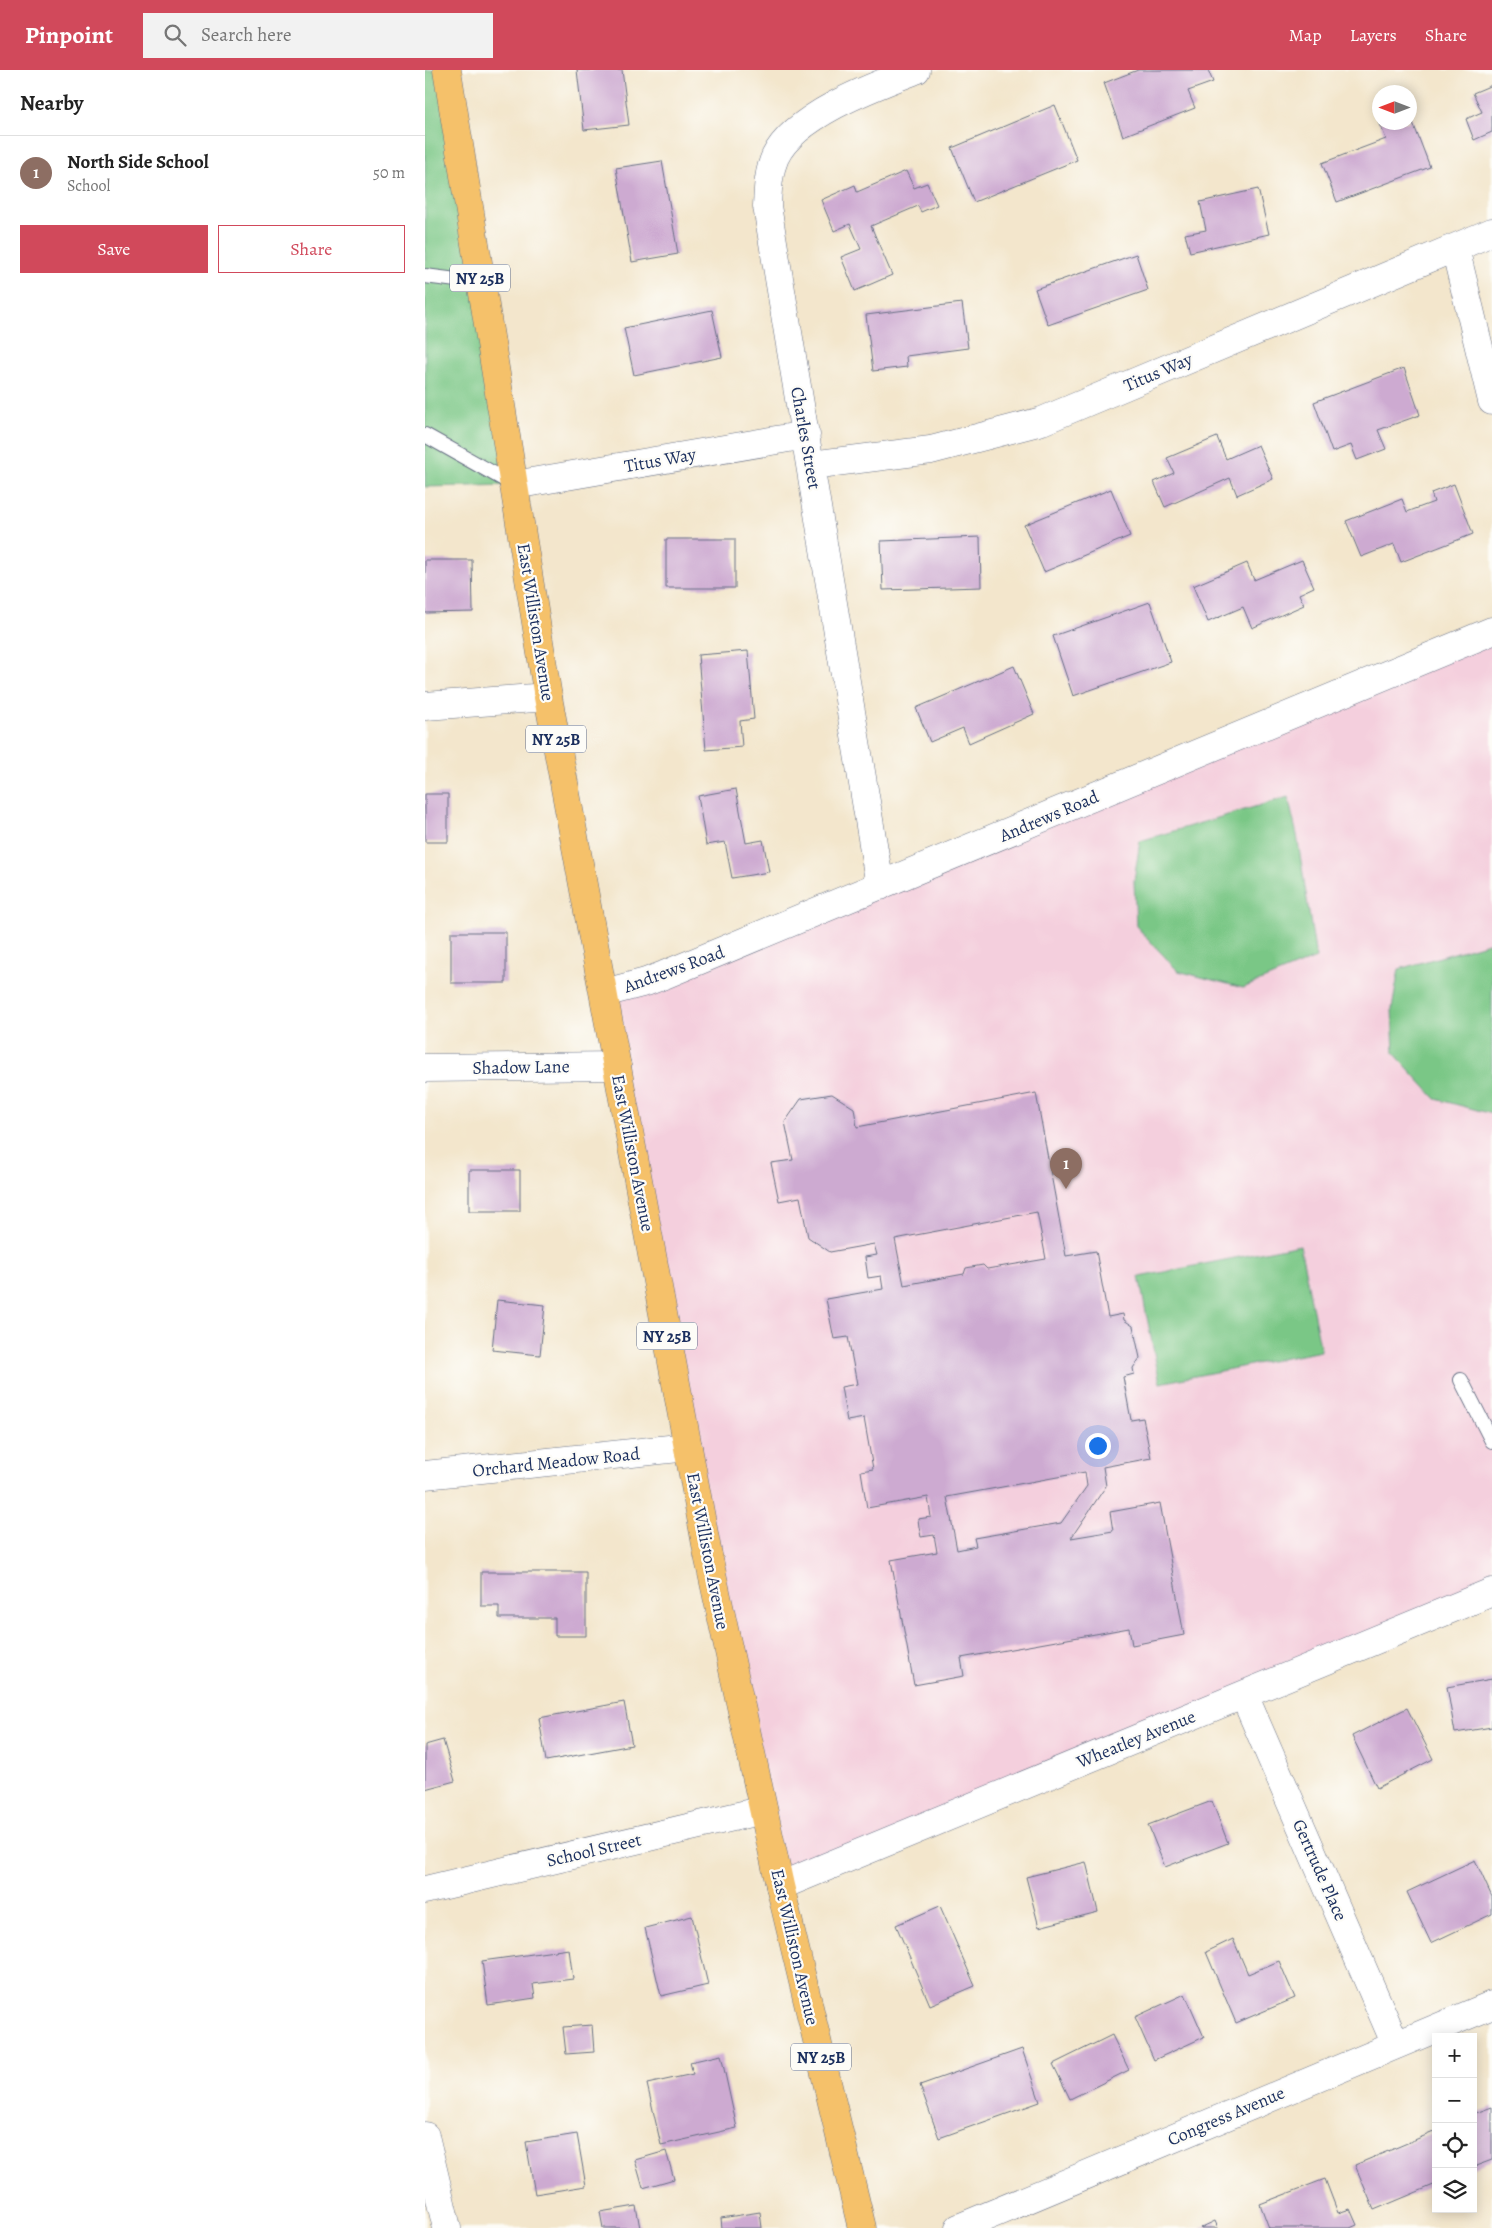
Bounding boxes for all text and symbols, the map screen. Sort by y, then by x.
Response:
search box [143,13,493,58]
text: Pinpoint [25,19,113,51]
icon: search [161,21,189,49]
text: Search here [201,22,291,48]
text: Map [1289,23,1322,47]
text: Layers [1350,23,1397,47]
text: Share [1425,23,1467,47]
north arrow [1372,85,1417,130]
text: Nearby [20,89,83,117]
text: North Side School [67,149,209,175]
text: 1 [33,162,39,184]
text: 50 m [373,162,405,184]
text: School [67,175,110,197]
button: Save [20,225,208,273]
button: Share [218,225,405,273]
road number: NY 25B [450,264,510,292]
street label: Titus Way [1120,346,1197,397]
street label: Charles Street [785,385,827,491]
street label: Titus Way [622,442,699,478]
street label: East Williston Avenue [512,541,560,703]
road number: NY 25B [526,726,586,752]
street label: Andrews Road [995,784,1103,848]
street label: Andrews Road [619,940,728,999]
street label: Shadow Lane [472,1054,570,1080]
street label: East Williston Avenue [606,1072,660,1234]
pin: 1 [1050,1148,1082,1189]
road number: NY 25B [637,1322,697,1350]
your location [1085,1433,1111,1459]
street label: Orchard Meadow Road [471,1441,641,1483]
street label: East Williston Avenue [681,1470,735,1632]
street label: Wheatley Avenue [1072,1704,1199,1774]
street label: Gertrude Place [1287,1816,1353,1924]
street label: School Street [544,1827,644,1873]
street label: East Williston Avenue [765,1867,825,2027]
map controls [1432,2033,1477,2213]
button: + [1432,2033,1477,2078]
road number: NY 25B [791,2044,851,2070]
button: − [1432,2078,1477,2123]
street label: Congress Avenue [1164,2080,1288,2152]
button: locate [1432,2123,1477,2168]
button: layers [1432,2168,1477,2213]

